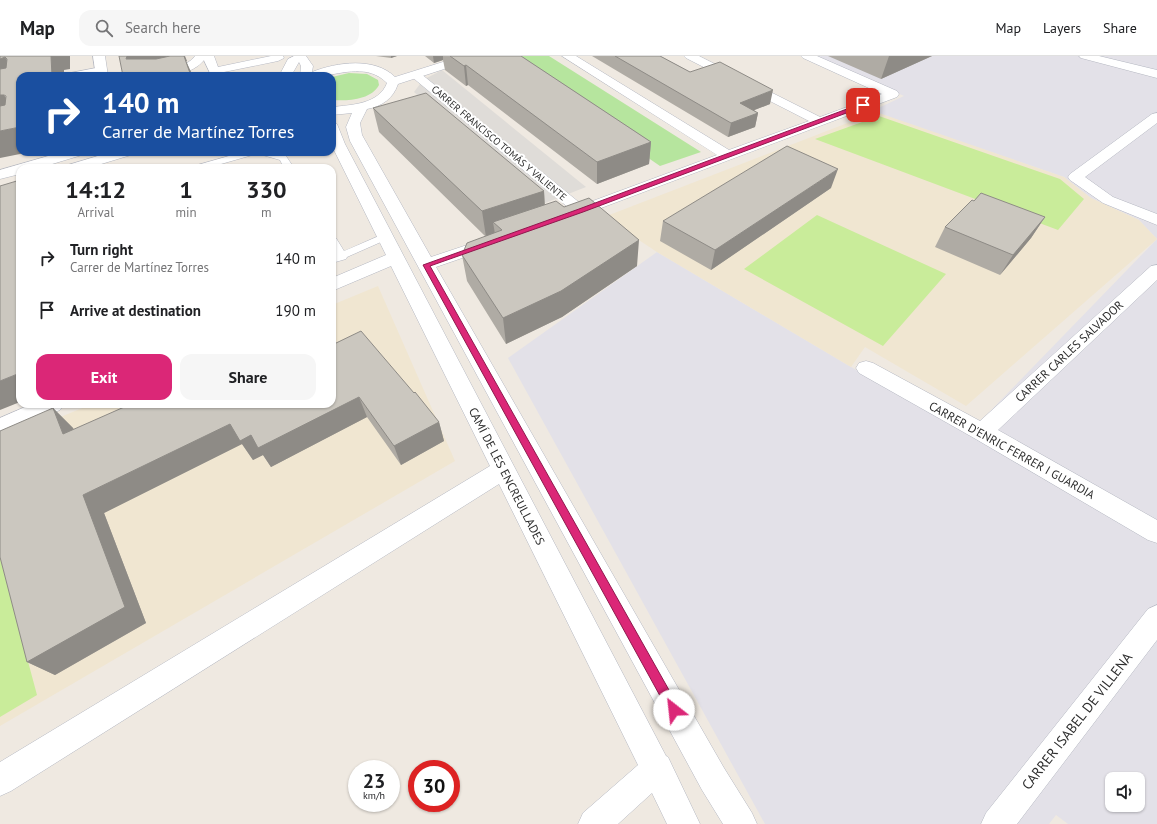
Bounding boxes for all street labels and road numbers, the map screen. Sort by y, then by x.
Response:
street label: CARRER FRANCISCO TOMÁS Y VALIENTE [429,83,569,203]
street label: CARRER CARLES SALVADOR [1012,297,1126,405]
street label: CARRER D'ENRIC FERRER I GUARDIA [926,398,1098,502]
street label: CAMÍ DE LES ENCREULLADES [466,405,548,547]
street label: CARRER ISABEL DE VILLENA [1018,648,1137,793]

